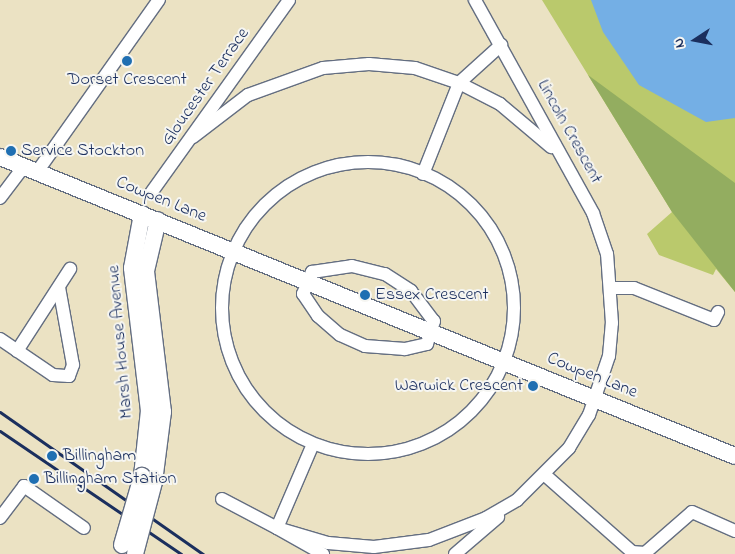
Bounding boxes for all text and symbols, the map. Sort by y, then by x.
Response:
north arrow [670,15,720,65]
street label: Gloucester Terrace [157,24,255,150]
text: N [669,36,691,50]
marker: Dorset Crescent [121,55,133,67]
place label: Dorset Crescent [67,69,187,91]
street label: Lincoln Crescent [532,76,606,188]
place label: Service Stockton [21,140,144,162]
marker: Service Stockton [5,145,17,157]
street label: Cowpen Lane [113,172,209,228]
street label: Marsh House Avenue [104,264,138,420]
place label: Essex Crescent [375,284,489,306]
marker: Essex Crescent [359,289,371,301]
street label: Cowpen Lane [544,348,640,404]
place label: Warwick Crescent [395,375,523,397]
marker: Warwick Crescent [527,380,539,392]
place label: Billingham [63,445,136,467]
marker: Billingham [45,449,59,463]
place label: Billingham Station [44,468,176,490]
marker: Billingham Station [28,473,40,485]

